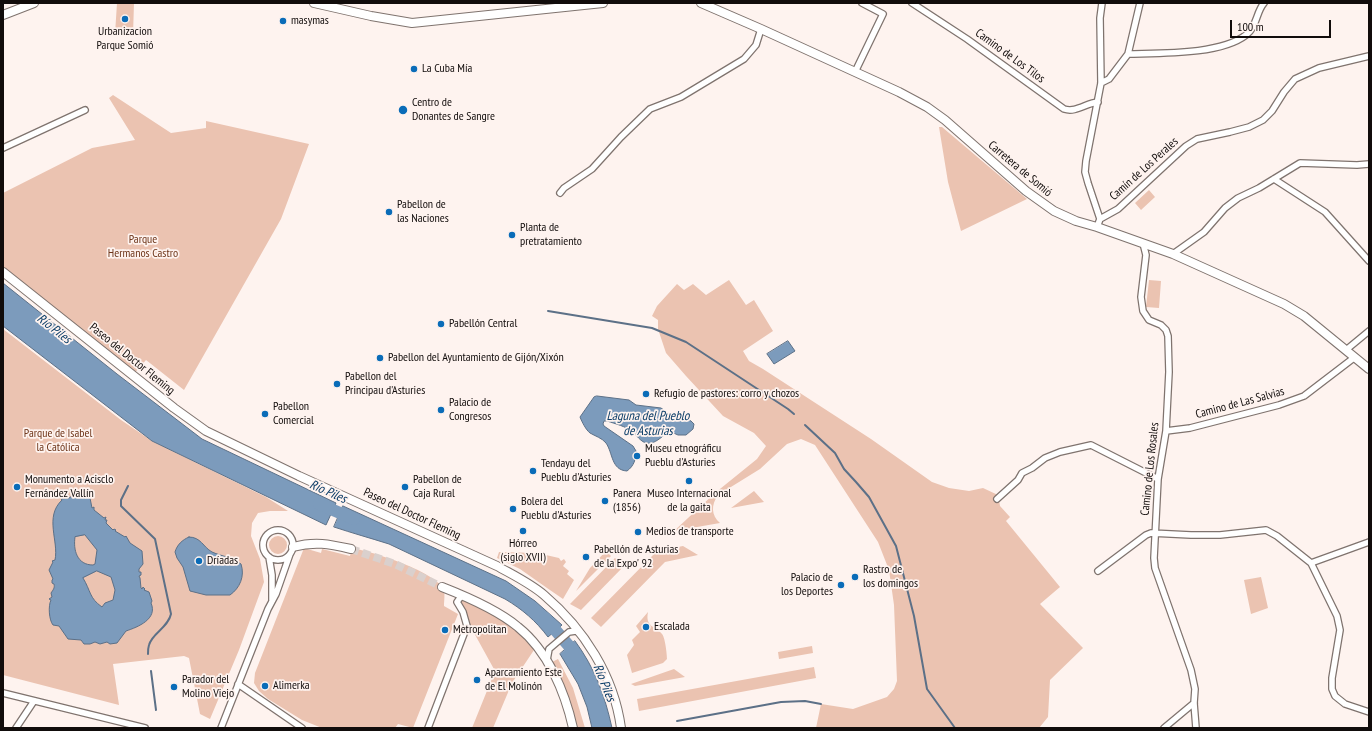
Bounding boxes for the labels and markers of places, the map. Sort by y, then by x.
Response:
marker: Urbanizacion Parque Somió [120,14,130,24]
place label: masymas [291,14,329,28]
marker: masymas [278,16,288,26]
place label: Urbanizacion Parque Somió [97,25,153,53]
place label: La Cuba Mía [422,62,472,76]
marker: La Cuba Mía [409,64,419,74]
place label: Centro de Donantes de Sangre [412,96,495,124]
marker: Centro de Donantes de Sangre [397,104,409,116]
place label: Pabellon de las Naciones [397,198,449,226]
marker: Pabellon de las Naciones [384,207,394,217]
place label: Planta de pretratamiento [520,221,582,249]
marker: Planta de pretratamiento [507,230,517,240]
place label: Pabellón Central [449,317,517,331]
marker: Pabellón Central [436,319,446,329]
place label: Pabellon del Ayuntamiento de Gijón/Xixón [388,351,564,365]
marker: Pabellon del Ayuntamiento de Gijón/Xixón [375,353,385,363]
place label: Pabellon del Principau d'Asturies [345,370,425,398]
marker: Pabellon del Principau d'Asturies [332,379,342,389]
place label: Refugio de pastores: corro y chozos [654,387,799,401]
marker: Refugio de pastores: corro y chozos [641,389,651,399]
place label: Palacio de Congresos [449,396,491,424]
place label: Pabellon Comercial [273,400,314,428]
marker: Palacio de Congresos [436,405,446,415]
marker: Pabellon Comercial [260,409,270,419]
place label: Museu etnográficu Pueblu d'Asturies [645,442,721,470]
marker: Museu etnográficu Pueblu d'Asturies [632,451,642,461]
place label: Tendayu del Pueblu d'Asturies [541,457,611,485]
marker: Tendayu del Pueblu d'Asturies [528,466,538,476]
place label: Monumento a Acisclo Fernández Vallín [25,473,113,501]
place label: Pabellon de Caja Rural [413,473,462,501]
marker: Museo Internacional de la gaita [684,476,694,486]
marker: Monumento a Acisclo Fernández Vallín [12,482,22,492]
marker: Pabellon de Caja Rural [400,482,410,492]
place label: Panera (1856) [613,487,641,515]
place label: Museo Internacional de la gaita [647,487,731,515]
place label: Bolera del Pueblu d'Asturies [521,495,591,523]
marker: Panera (1856) [600,496,610,506]
marker: Bolera del Pueblu d'Asturies [508,504,518,514]
place label: Medios de transporte [646,525,734,539]
marker: Hórreo (siglo XVII) [518,526,528,536]
marker: Medios de transporte [633,527,643,537]
place label: Hórreo (siglo XVII) [501,537,545,565]
place label: Pabellón de Asturias de la Expo' 92 [594,543,678,571]
marker: Pabellón de Asturias de la Expo' 92 [581,552,591,562]
place label: Dríadas [207,554,238,568]
marker: Dríadas [194,556,204,566]
place label: Rastro de los domingos [863,563,918,591]
place label: Palacio de los Deportes [781,571,833,599]
marker: Rastro de los domingos [850,572,860,582]
marker: Palacio de los Deportes [836,580,846,590]
place label: Escalada [654,620,690,634]
marker: Escalada [641,622,651,632]
place label: Metropolitan [453,623,507,637]
marker: Metropolitan [440,625,450,635]
place label: Aparcamiento Este de El Molinón [485,666,562,694]
place label: Parador del Molino Viejo [182,673,234,701]
marker: Aparcamiento Este de El Molinón [472,675,482,685]
place label: Alimerka [273,679,310,693]
marker: Alimerka [260,681,270,691]
marker: Parador del Molino Viejo [169,682,179,692]

